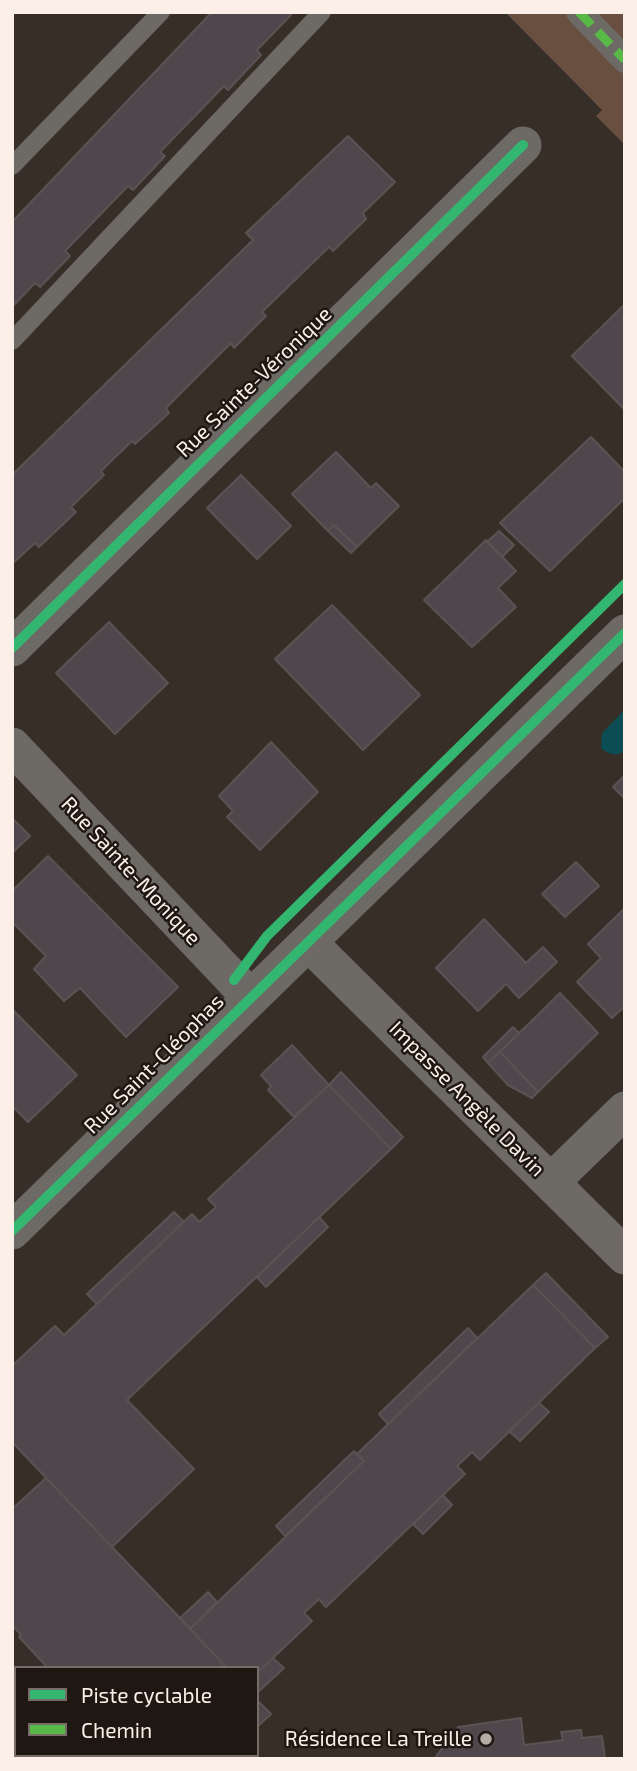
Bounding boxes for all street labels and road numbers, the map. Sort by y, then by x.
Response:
street label: Rue Sainte-Véronique [171,301,337,463]
street label: Rue Sainte-Monique [56,792,206,950]
street label: Rue Saint-Cléophas [79,989,229,1139]
street label: Impasse Angèle Davin [384,1016,550,1182]

